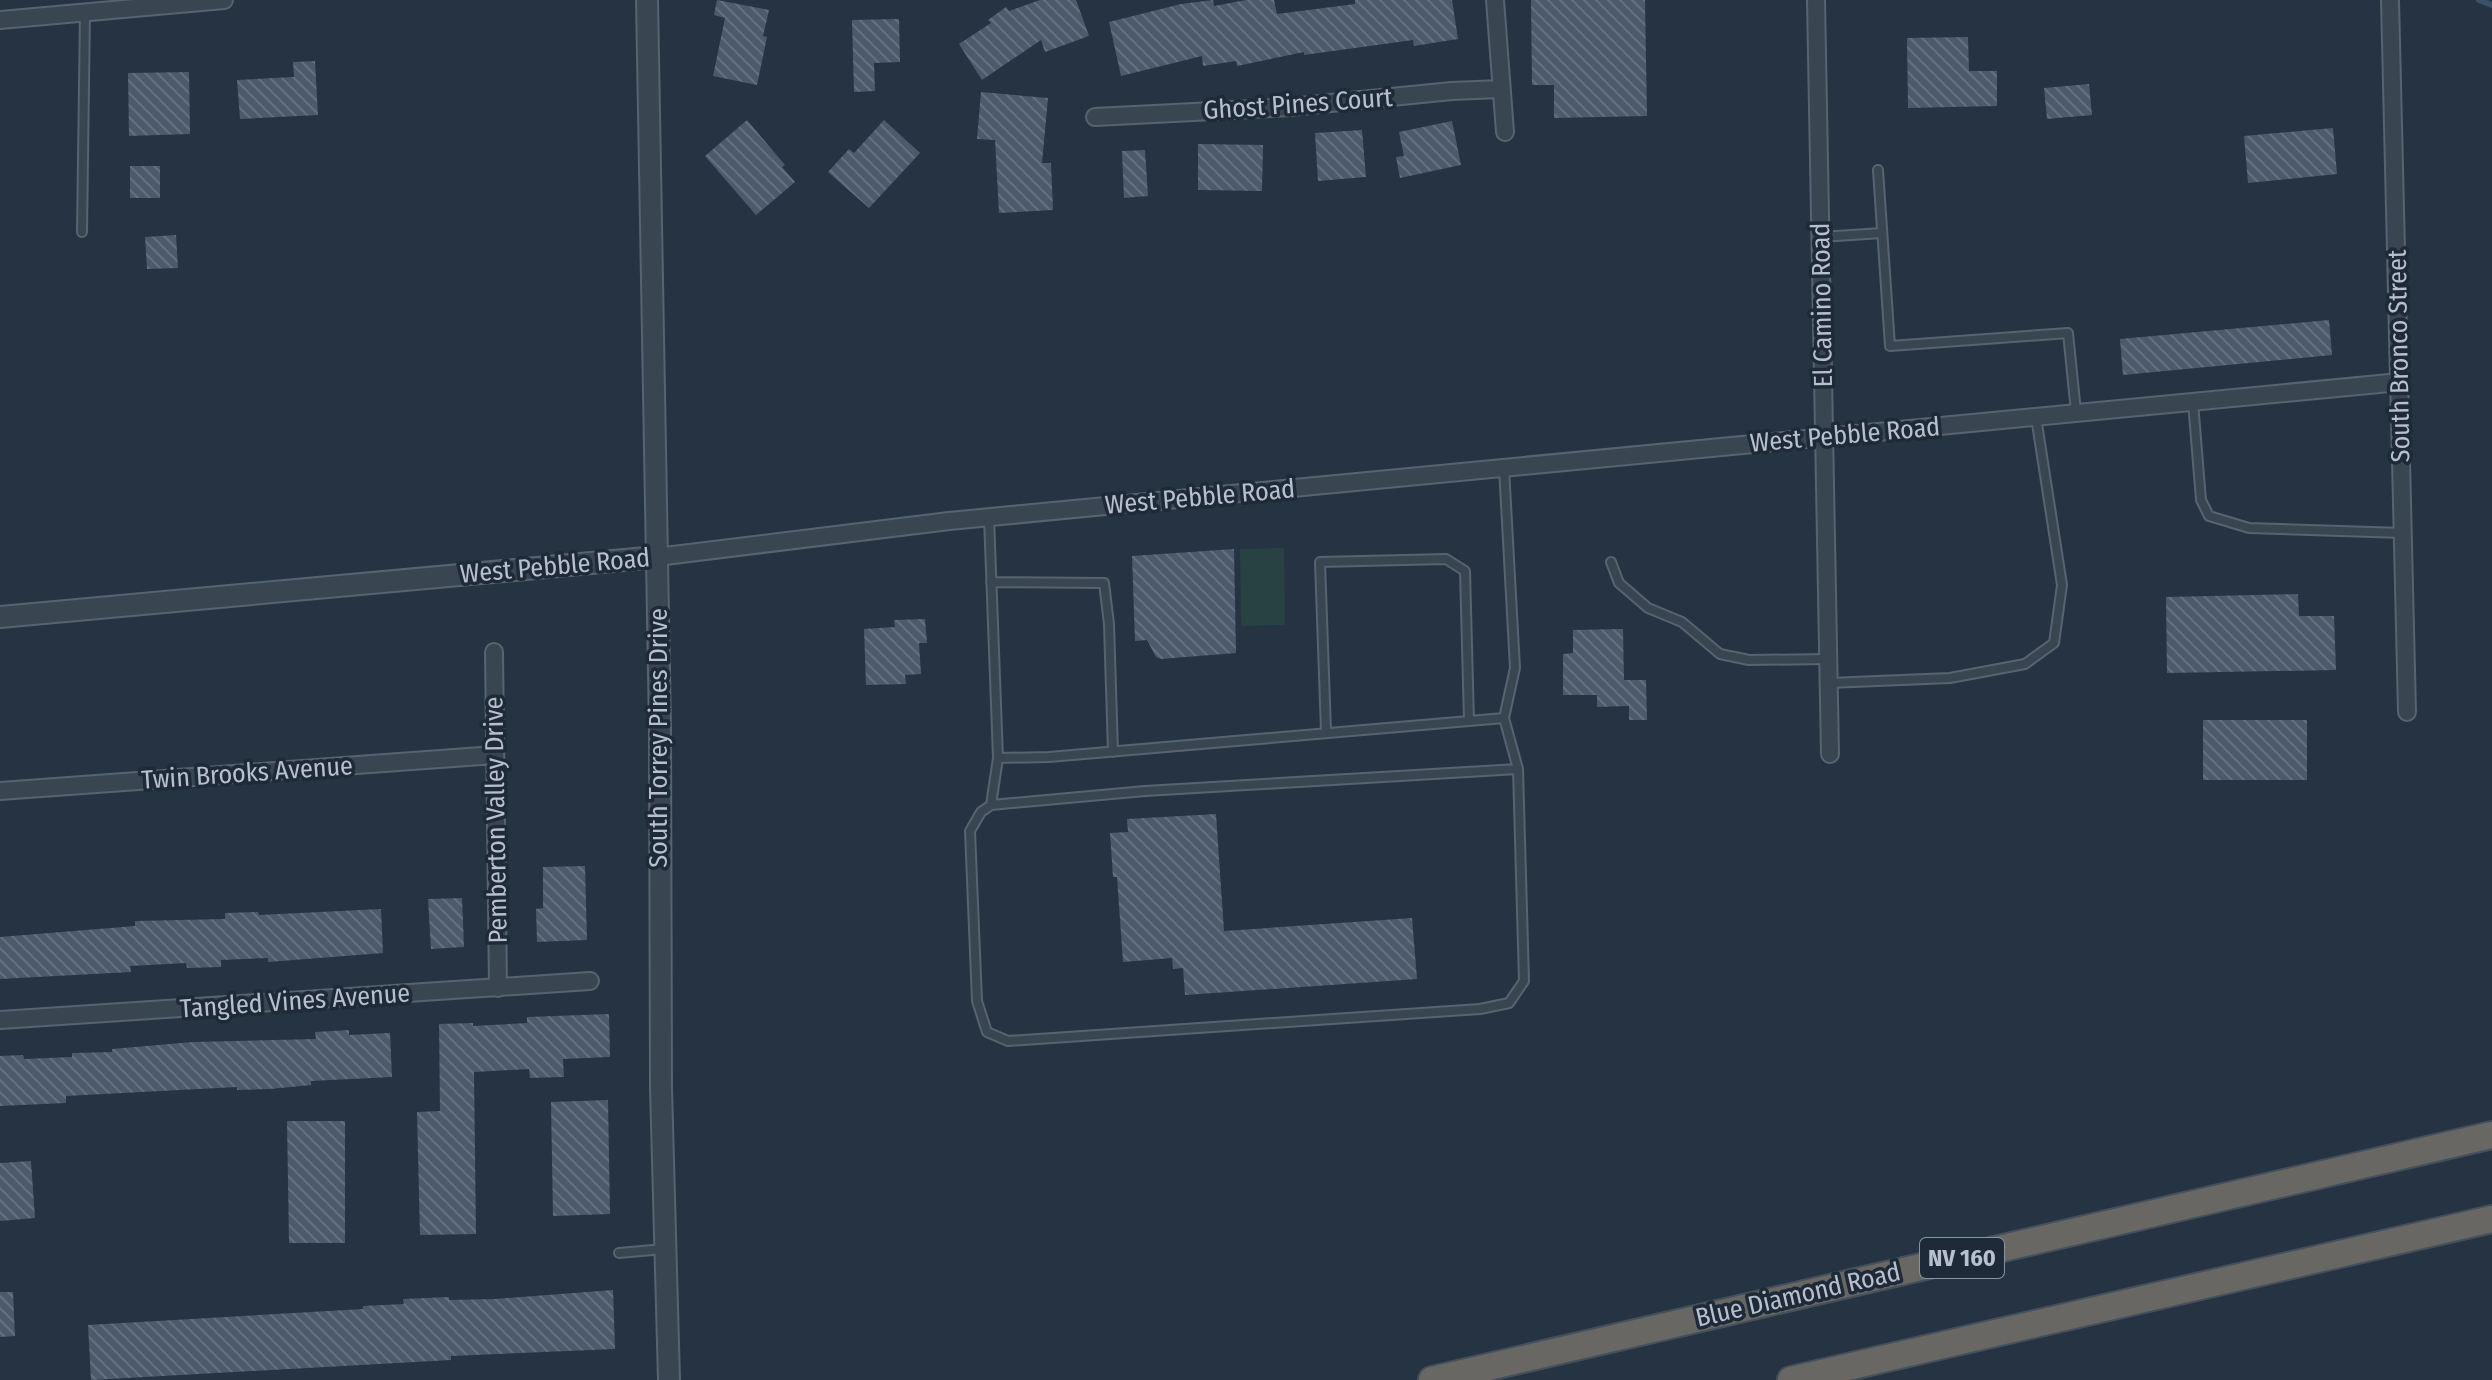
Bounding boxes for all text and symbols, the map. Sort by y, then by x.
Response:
street label: Ghost Pines Court [1202,82,1394,126]
street label: El Camino Road [1805,222,1839,388]
street label: South Bronco Street [2382,249,2416,463]
street label: West Pebble Road [1749,411,1941,459]
street label: West Pebble Road [1104,473,1296,521]
street label: West Pebble Road [459,542,651,590]
street label: South Torrey Pines Drive [643,608,674,868]
street label: Pemberton Valley Drive [478,696,514,944]
street label: Twin Brooks Avenue [140,750,354,796]
street label: Tangled Vines Avenue [179,977,411,1025]
road number: NV 160 [1920,1238,2004,1278]
street label: Blue Diamond Road [1693,1256,1903,1334]

